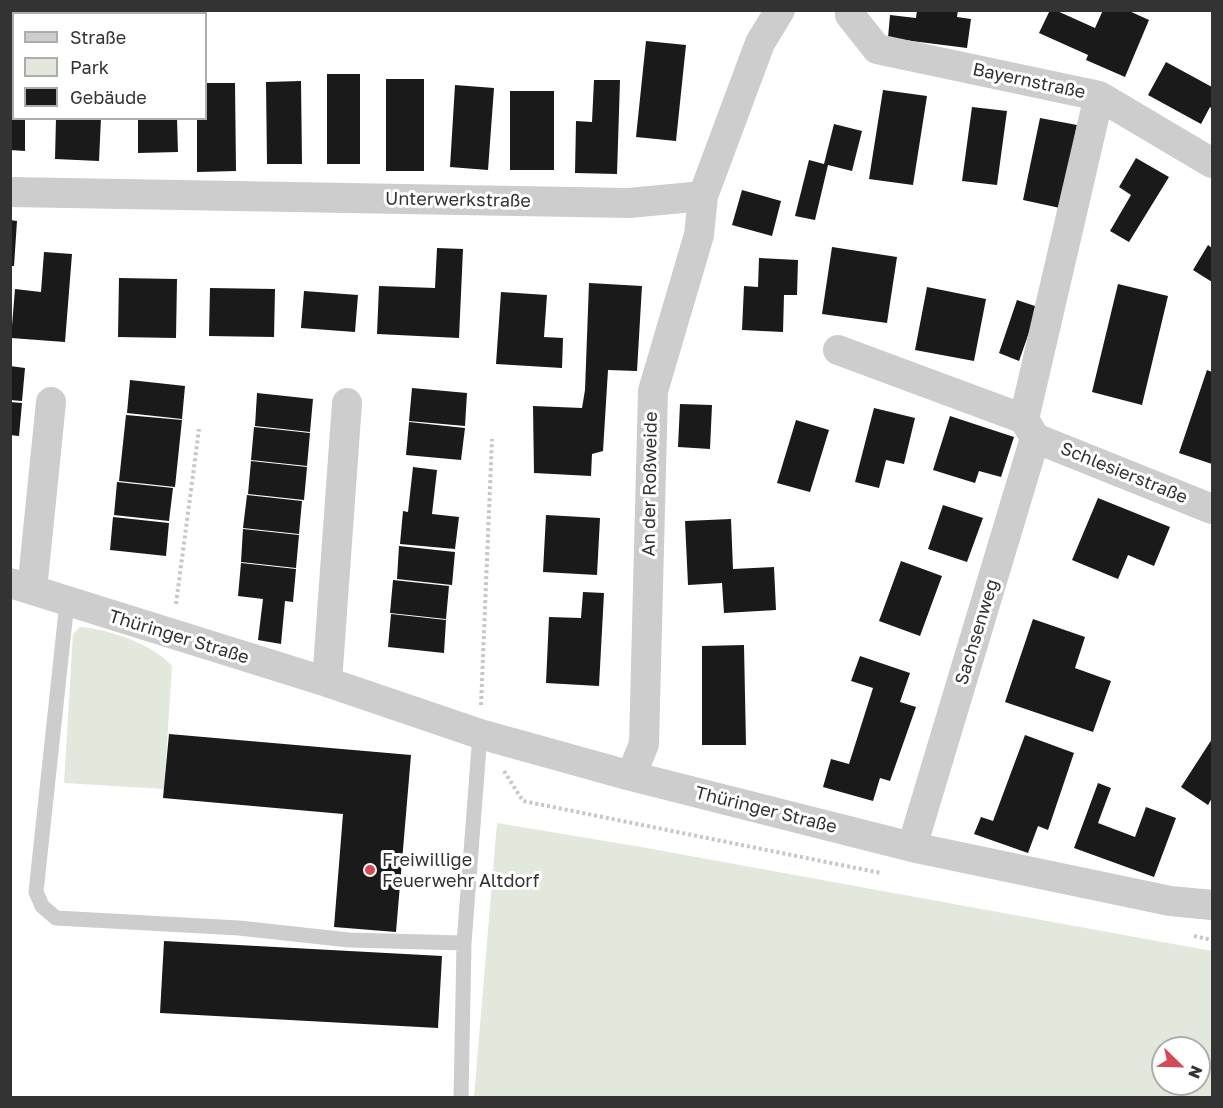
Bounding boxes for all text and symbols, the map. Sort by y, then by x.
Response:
legend [12,12,207,120]
text: Straße [70,26,126,48]
text: Park [70,56,109,78]
street label: Bayernstraße [971,59,1087,103]
text: Gebäude [70,86,147,108]
street label: Unterwerkstraße [385,188,531,212]
street label: An der Roßweide [638,411,662,557]
street label: Schlesierstraße [1057,438,1191,508]
street label: Sachsenweg [951,577,1003,687]
street label: Thüringer Straße [106,605,252,669]
street label: Thüringer Straße [693,782,839,838]
place label: Freiwillige Feuerwehr Altdorf [382,849,539,892]
marker: Freiwillige Feuerwehr Altdorf [363,863,377,877]
north arrow [1151,1036,1211,1096]
text: N [1184,1063,1207,1082]

